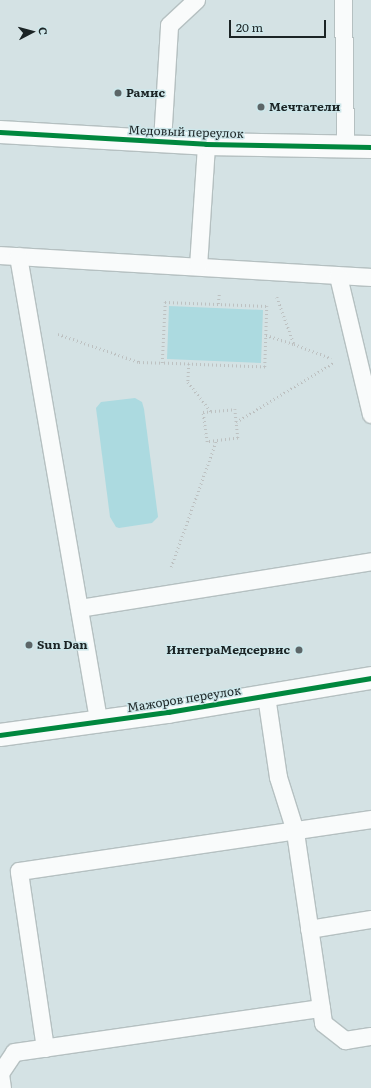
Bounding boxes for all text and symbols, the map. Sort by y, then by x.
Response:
north arrow [12,12,52,52]
scale bar [231,12,328,38]
text: 20 m [236,18,263,36]
text: С [36,26,52,35]
place label: Рамис [126,86,165,100]
marker: Рамис [113,88,123,98]
place label: Мечтатели [269,100,340,114]
marker: Мечтатели [256,102,266,112]
street label: Медовый переулок [128,123,244,141]
place label: Sun Dan [37,638,88,652]
marker: Sun Dan [24,640,34,650]
place label: ИнтеграМедсервис [166,643,290,657]
marker: ИнтеграМедсервис [293,644,305,656]
street label: Мажоров переулок [126,683,242,715]

